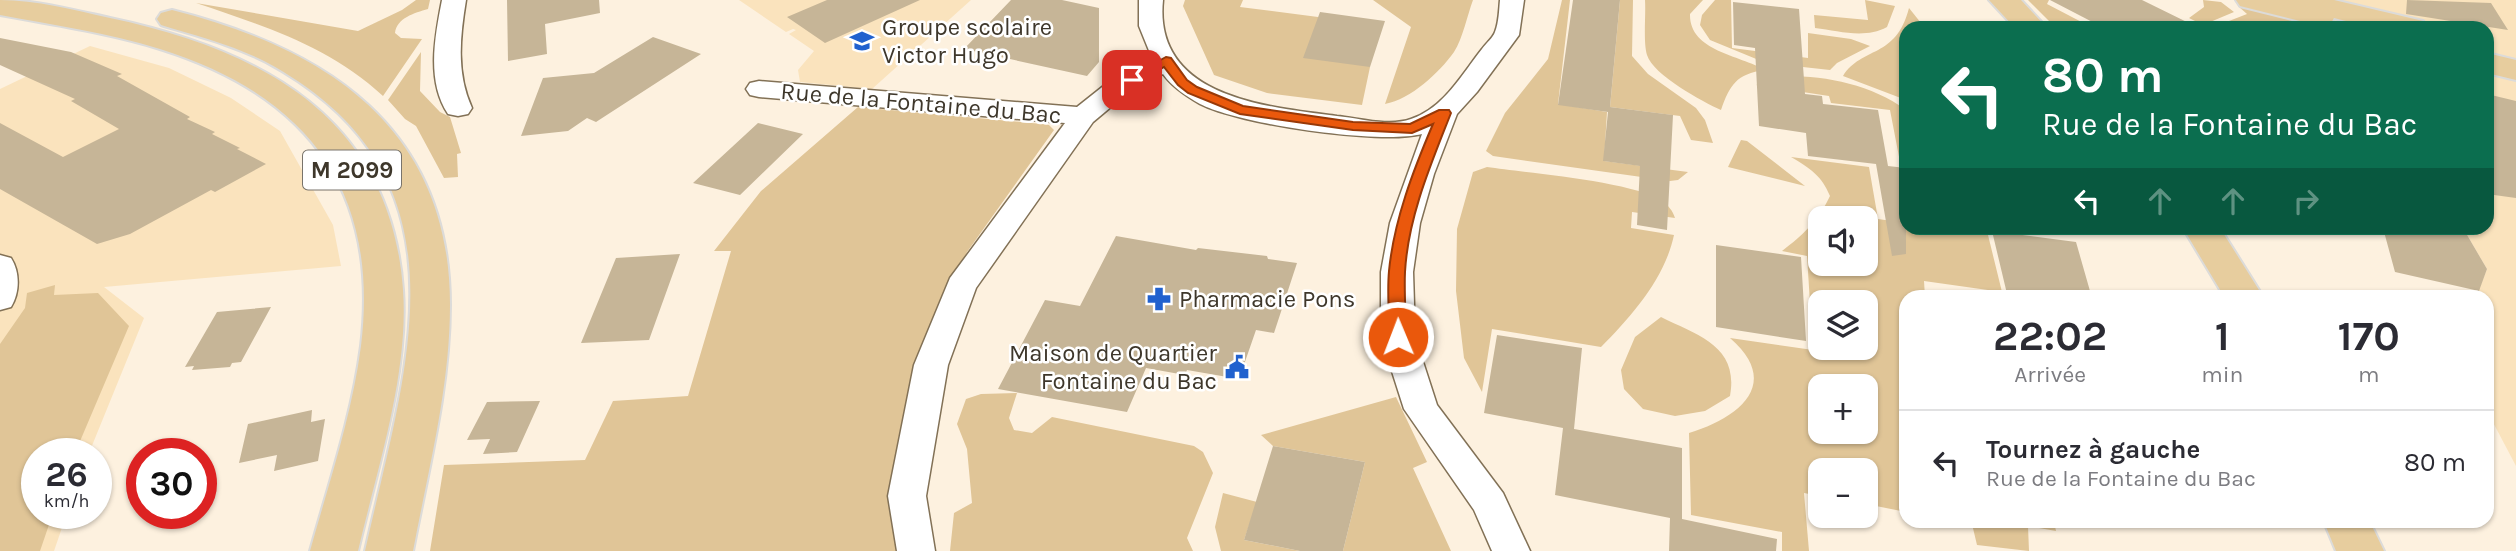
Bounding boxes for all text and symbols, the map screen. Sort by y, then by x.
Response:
place label: Groupe scolaire Victor Hugo [882,13,1052,69]
school or university icon: Groupe scolaire Victor Hugo [848,27,876,55]
text: 80 m [2042,47,2164,104]
icon: left [1927,49,2018,140]
pin [1102,50,1162,110]
icon: arrive [1113,61,1151,99]
street label: Rue de la Fontaine du Bac [780,77,1062,129]
text: Rue de la Fontaine du Bac [2042,106,2417,143]
road number: M 2099 [303,150,401,190]
icon: left [2068,182,2106,220]
icon: ahead [2141,182,2179,220]
icon: ahead [2214,182,2252,220]
icon: right [2287,182,2325,220]
map controls [1808,206,1878,528]
button: sound [1808,206,1878,276]
pharmacy icon: Pharmacie Pons [1145,285,1173,313]
place label: Pharmacie Pons [1179,285,1355,313]
button: layers [1808,290,1878,360]
position arrow [1361,300,1435,374]
text: 22:02 [1993,311,2107,361]
text: 1 [2215,311,2230,361]
text: 170 [2337,311,2400,361]
place label: Maison de Quartier Fontaine du Bac [1009,339,1217,395]
public building icon: Maison de Quartier Fontaine du Bac [1223,353,1251,381]
text: Arrivée [2014,361,2086,388]
text: min [2201,361,2243,388]
text: m [2358,361,2379,388]
button: + [1808,374,1878,444]
text: Tournez à gauche [1986,434,2200,465]
speed limit sign: 30 [126,438,217,529]
icon: left [1927,444,1965,482]
text: 80 m [2404,447,2466,478]
text: 26 [45,454,88,495]
button: − [1808,458,1878,528]
text: Rue de la Fontaine du Bac [1986,465,2256,492]
text: km/h [44,490,89,512]

